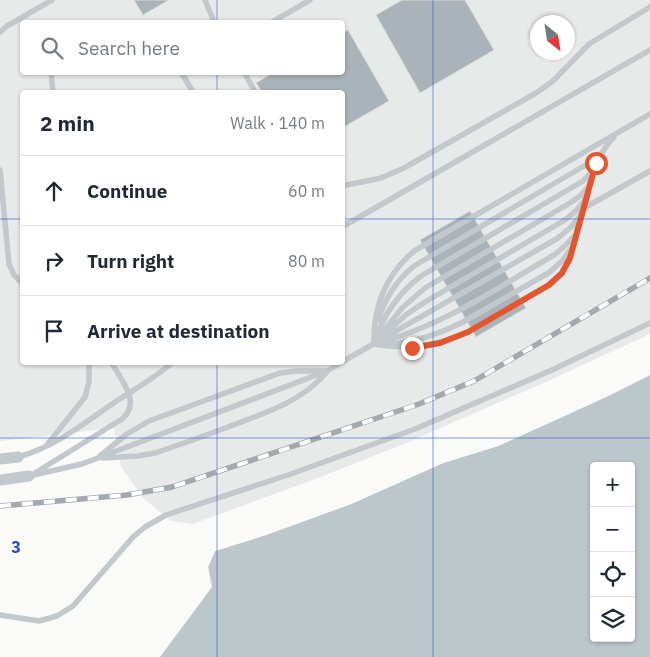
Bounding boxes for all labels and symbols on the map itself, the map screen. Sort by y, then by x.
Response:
north arrow [530,15,575,60]
route start [585,152,608,175]
route end [401,337,424,360]
text: 3 [11,537,21,557]

